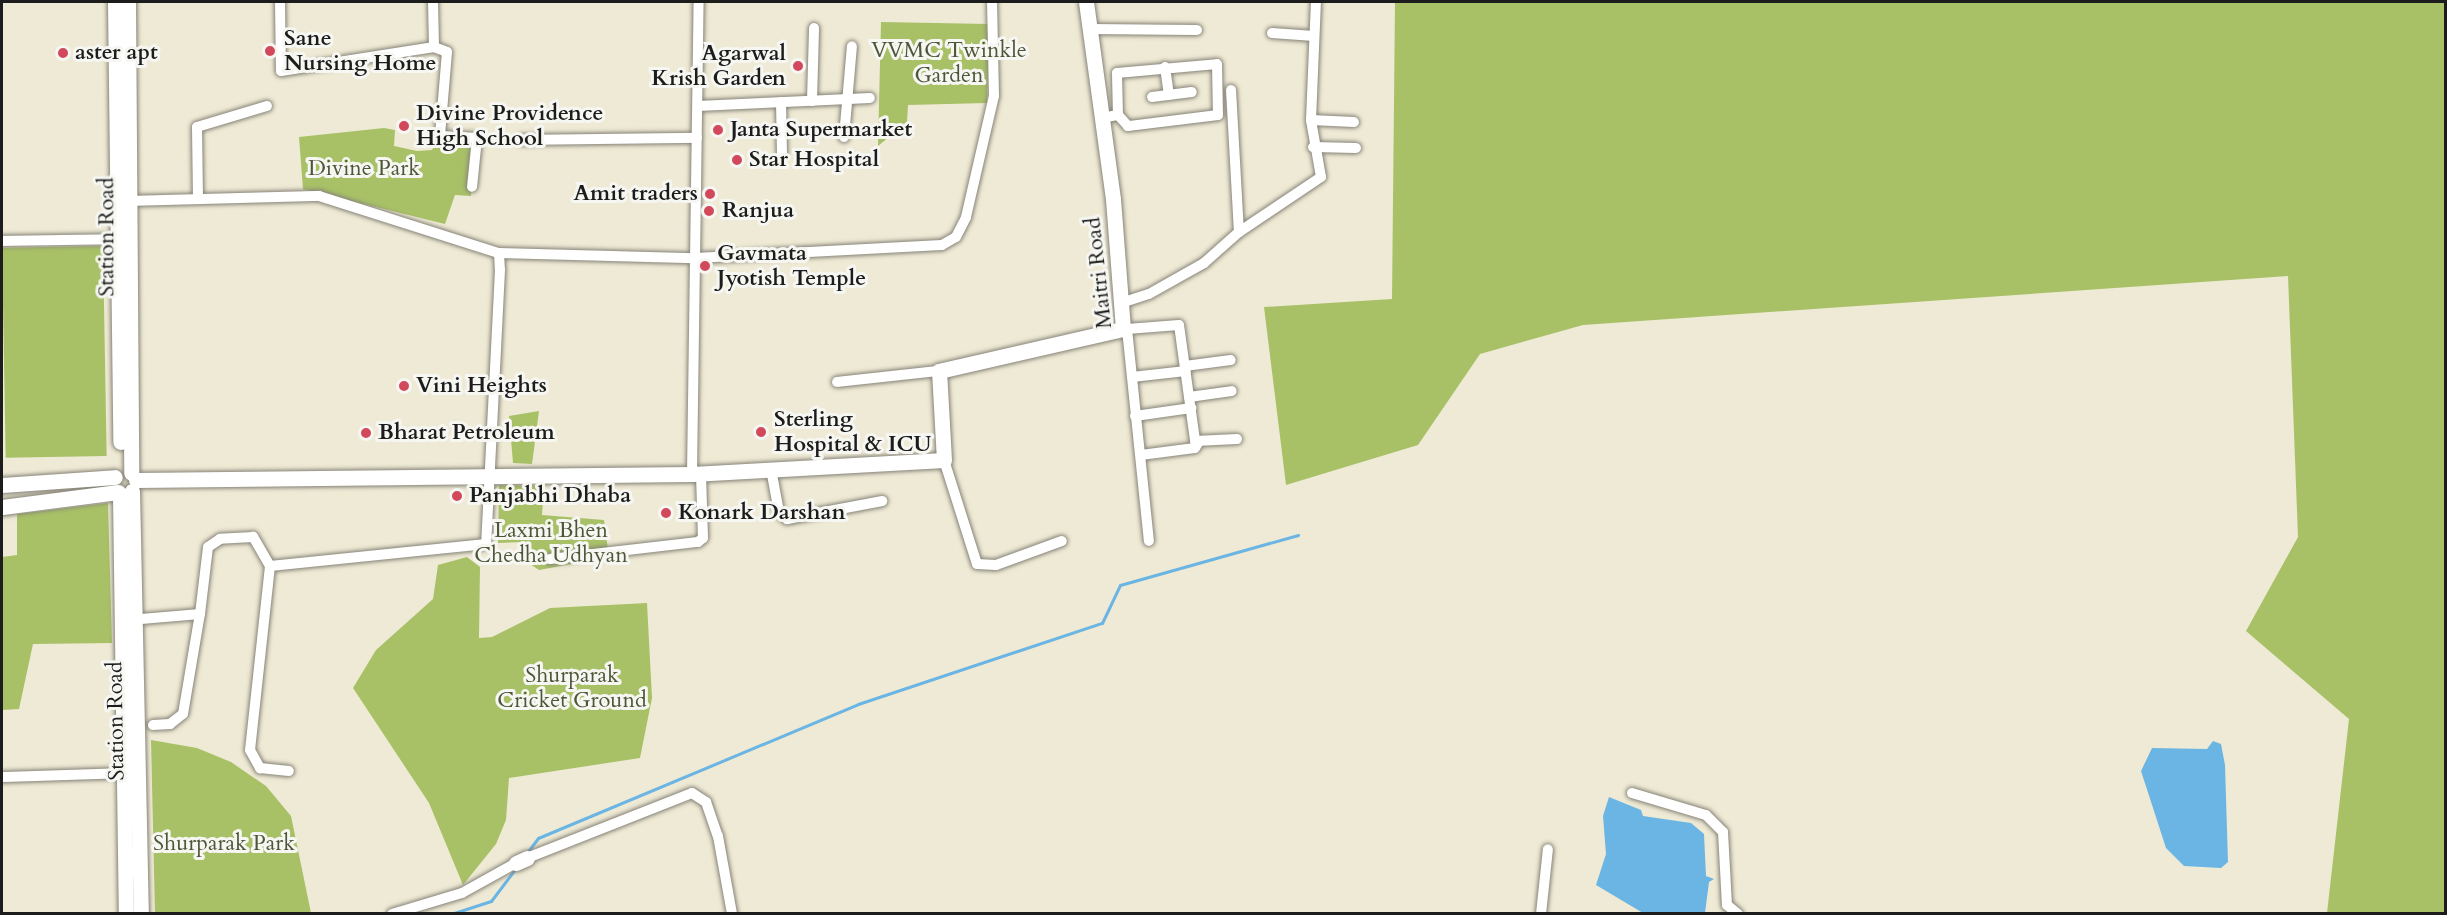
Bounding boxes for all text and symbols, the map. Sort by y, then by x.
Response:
place label: Sane Nursing Home [284,25,437,76]
park label: VVMC Twinkle Garden [871,37,1027,88]
place label: aster apt [75,40,158,66]
place label: Agarwal Krish Garden [651,40,786,92]
marker: Sane Nursing Home [261,42,279,60]
marker: aster apt [56,46,70,60]
marker: Agarwal Krish Garden [791,59,805,73]
place label: Divine Providence High School [416,100,603,152]
place label: Janta Supermarket [730,117,912,143]
marker: Divine Providence High School [397,119,411,133]
marker: Janta Supermarket [711,123,725,137]
place label: Star Hospital [749,147,879,173]
marker: Star Hospital [730,153,744,167]
park label: Divine Park [308,156,420,182]
street label: Station Road [94,177,120,297]
place label: Amit traders [573,181,698,207]
marker: Amit traders [703,187,717,201]
place label: Ranjua [722,198,794,224]
marker: Ranjua [700,202,718,220]
street label: Maitri Road [1080,216,1118,330]
place label: Gavmata Jyotish Temple [717,240,866,292]
marker: Gavmata Jyotish Temple [698,259,712,273]
place label: Vini Heights [416,373,547,399]
marker: Vini Heights [397,379,411,393]
place label: Sterling Hospital & ICU [774,406,931,458]
place label: Bharat Petroleum [378,420,555,446]
marker: Sterling Hospital & ICU [752,423,770,441]
marker: Bharat Petroleum [359,426,373,440]
place label: Panjabhi Dhaba [469,483,631,509]
marker: Panjabhi Dhaba [450,489,464,503]
place label: Konark Darshan [678,500,846,526]
marker: Konark Darshan [659,506,673,520]
park label: Laxmi Bhen Chedha Udhyan [474,517,628,568]
street label: Station Road [102,661,130,781]
park label: Shurparak Cricket Ground [497,662,647,714]
park label: Shurparak Park [153,831,295,857]

